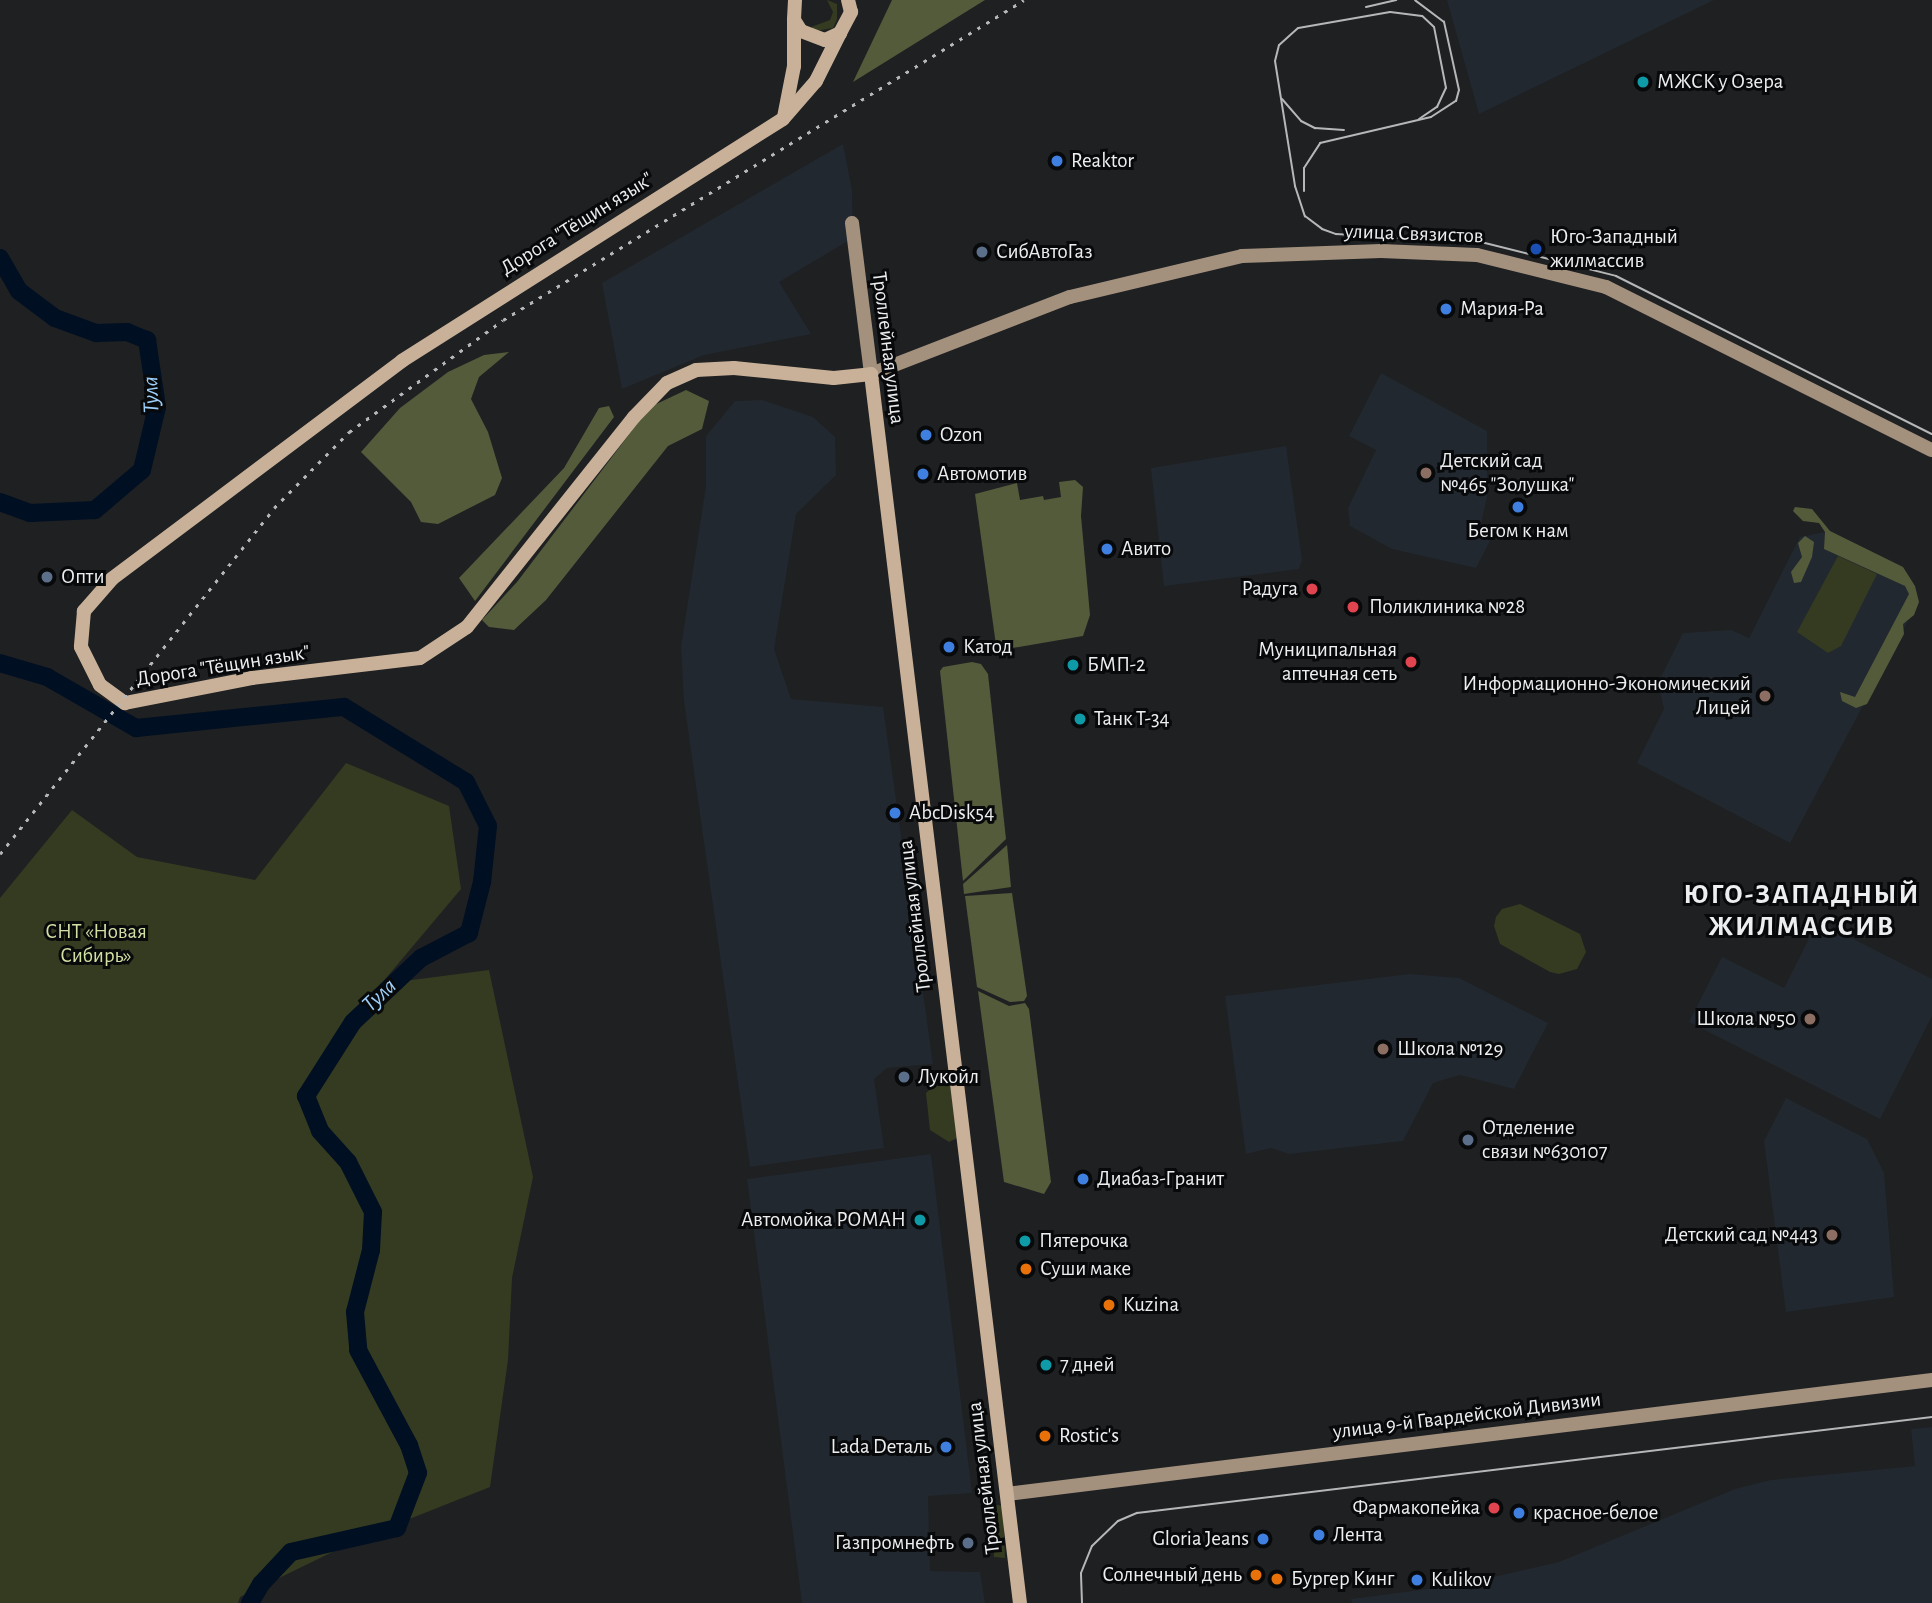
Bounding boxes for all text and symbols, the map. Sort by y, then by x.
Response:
place label: МЖСК у Озера [1657,69,1783,95]
marker: МЖСК у Озера [1635,74,1651,90]
place label: Reaktor [1071,148,1134,174]
marker: Reaktor [1049,153,1065,169]
street label: Дорога "Тёщин язык" [496,167,658,281]
street label: улица Связистов [1344,219,1484,249]
place label: Юго-Западный жилмассив [1550,224,1678,274]
place label: СибАвтоГаз [996,239,1093,265]
marker: Юго-Западный жилмассив [1528,241,1544,257]
marker: СибАвтоГаз [974,244,990,260]
street label: Троллейная улица [866,270,910,426]
place label: Мария-Ра [1460,296,1544,322]
marker: Мария-Ра [1438,301,1454,317]
water label: Тула [138,376,166,414]
place label: Ozon [940,422,983,448]
marker: Ozon [918,427,934,443]
place label: Детский сад №465 "Золушка" [1440,448,1574,498]
place label: Автомотив [937,461,1027,487]
marker: Детский сад №465 "Золушка" [1418,465,1434,481]
marker: Автомотив [915,466,931,482]
marker: Бегом к нам [1510,499,1526,515]
place label: Бегом к нам [1467,518,1569,544]
place label: Авито [1121,536,1171,562]
marker: Авито [1099,541,1115,557]
place label: Опти [61,564,105,590]
marker: Опти [39,569,55,585]
place label: Радуга [1242,576,1298,602]
marker: Радуга [1304,581,1320,597]
place label: Поликлиника №28 [1369,594,1525,620]
marker: Поликлиника №28 [1343,597,1363,617]
place label: Катод [963,634,1012,660]
place label: Муниципальная аптечная сеть [1258,637,1397,687]
marker: Катод [941,639,957,655]
street label: Дорога "Тёщин язык" [134,640,312,692]
place label: БМП-2 [1087,652,1146,678]
marker: Муниципальная аптечная сеть [1403,654,1419,670]
marker: БМП-2 [1065,657,1081,673]
place label: Информационно-Экономический Лицей [1463,671,1751,721]
marker: Информационно-Экономический Лицей [1757,688,1773,704]
place label: Танк Т-34 [1094,706,1170,732]
marker: Танк Т-34 [1072,711,1088,727]
place label: AbcDisk54 [909,800,994,826]
marker: AbcDisk54 [887,805,903,821]
street label: Троллейная улица [893,838,937,994]
district label: ЮГО-ЗАПАДНЫЙ ЖИЛМАССИВ [1685,878,1919,944]
park label: СНТ «Новая Сибирь» [45,919,147,969]
water label: Тула [357,973,403,1019]
place label: Школа №50 [1696,1006,1796,1032]
marker: Школа №50 [1802,1011,1818,1027]
place label: Школа №129 [1397,1036,1503,1062]
marker: Школа №129 [1375,1041,1391,1057]
place label: Лукойл [918,1064,979,1090]
marker: Лукойл [896,1069,912,1085]
place label: Отделение связи №630107 [1482,1115,1607,1165]
marker: Отделение связи №630107 [1460,1132,1476,1148]
place label: Диабаз-Гранит [1097,1166,1224,1192]
marker: Диабаз-Гранит [1075,1171,1091,1187]
place label: Автомойка РОМАН [741,1207,906,1233]
marker: Автомойка РОМАН [912,1212,928,1228]
place label: Детский сад №443 [1665,1222,1818,1248]
marker: Детский сад №443 [1824,1227,1840,1243]
place label: Пятерочка [1039,1228,1128,1254]
marker: Пятерочка [1017,1233,1033,1249]
place label: Суши маке [1040,1256,1131,1282]
marker: Суши маке [1018,1261,1034,1277]
place label: Kuzina [1123,1292,1179,1318]
marker: Kuzina [1101,1297,1117,1313]
place label: 7 дней [1060,1352,1115,1378]
marker: 7 дней [1038,1357,1054,1373]
street label: улица 9-й Гвардейской Дивизии [1331,1387,1603,1445]
street label: Троллейная улица [962,1400,1006,1556]
place label: Rostic's [1059,1423,1119,1449]
marker: Rostic's [1037,1428,1053,1444]
place label: Lada Dеталь [831,1434,932,1460]
marker: Lada Dеталь [938,1439,954,1455]
place label: Фармакопейка [1352,1495,1480,1521]
marker: Фармакопейка [1486,1500,1502,1516]
place label: красное-белое [1533,1500,1658,1526]
marker: красное-белое [1511,1505,1527,1521]
place label: Лента [1333,1522,1383,1548]
place label: Gloria Jeans [1152,1526,1249,1552]
marker: Лента [1311,1527,1327,1543]
place label: Газпромнефть [835,1530,954,1556]
marker: Gloria Jeans [1255,1531,1271,1547]
marker: Газпромнефть [960,1535,976,1551]
place label: Солнечный день [1102,1562,1242,1588]
place label: Бургер Кинг [1291,1566,1394,1592]
marker: Солнечный день [1248,1567,1264,1583]
place label: Kulikov [1431,1567,1491,1593]
marker: Бургер Кинг [1269,1571,1285,1587]
marker: Kulikov [1409,1572,1425,1588]

